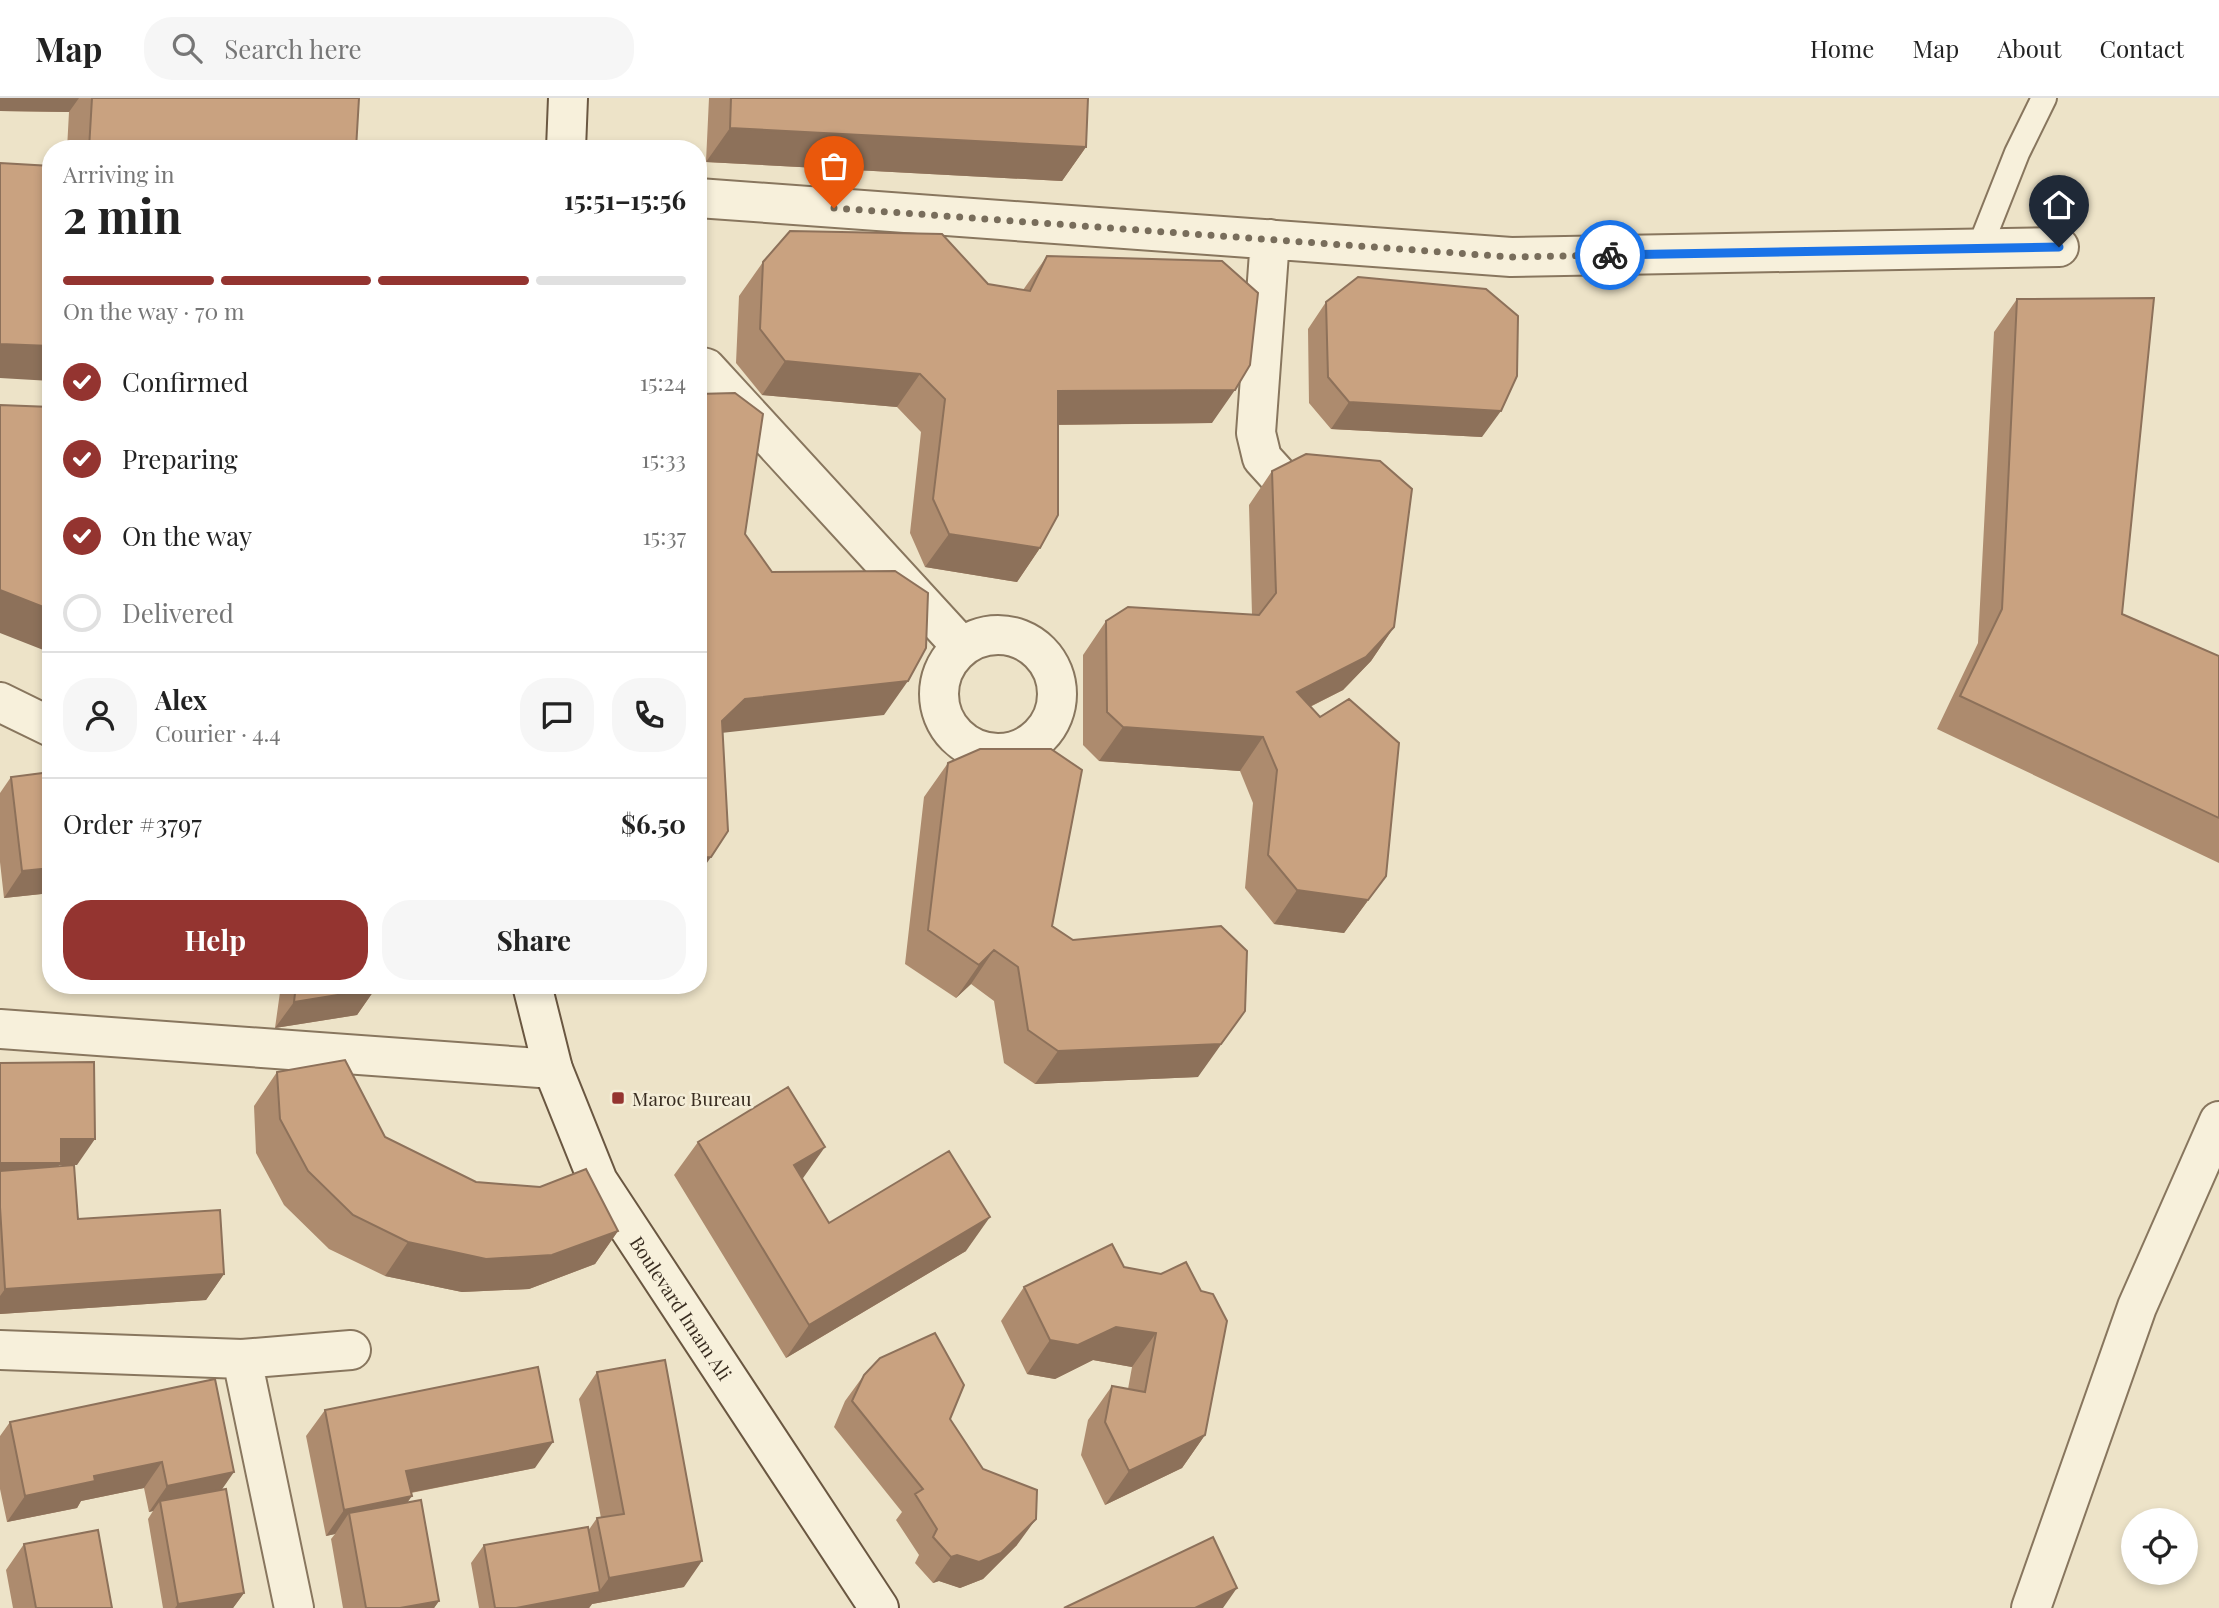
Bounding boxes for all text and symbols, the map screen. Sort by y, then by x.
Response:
search box [144,17,634,80]
text: Map [35,26,102,70]
icon: search [168,29,206,67]
text: Search here [224,31,362,66]
text: Home [1810,32,1874,64]
text: Map [1912,32,1959,64]
text: About [1997,32,2061,64]
text: Contact [2099,32,2184,64]
pin [804,136,864,208]
icon: bag [815,147,853,185]
text: Arriving in [63,158,175,189]
pin [2029,175,2089,247]
text: 15:51–15:56 [564,182,686,217]
text: 2 min [63,184,182,246]
icon: home [2040,186,2078,224]
courier [1575,220,1645,290]
icon: bike [1591,236,1629,274]
text: On the way · 70 m [63,295,244,326]
icon: check [63,363,101,401]
text: Confirmed [122,364,249,399]
text: 15:24 [640,366,686,397]
icon: check [63,440,101,478]
text: Preparing [122,441,238,476]
text: 15:33 [641,443,686,474]
icon: check [63,517,101,555]
text: On the way [122,518,252,553]
text: 15:37 [642,520,686,551]
text: Delivered [122,595,234,630]
button: person [63,678,137,752]
button: chat [520,678,594,752]
button: phone [612,678,686,752]
text: Alex [155,682,207,717]
text: Courier · 4.4 [155,717,281,748]
text: Order #3797 [63,806,202,841]
text: $6.50 [621,806,686,841]
button: Help [63,900,368,980]
button: Share [382,900,686,980]
place label: Maroc Bureau [632,1085,751,1111]
marker: Maroc Bureau [610,1090,626,1106]
street label: Boulevard Imam Ali [625,1231,739,1385]
map controls [2121,1508,2198,1585]
button: locate [2121,1508,2198,1585]

